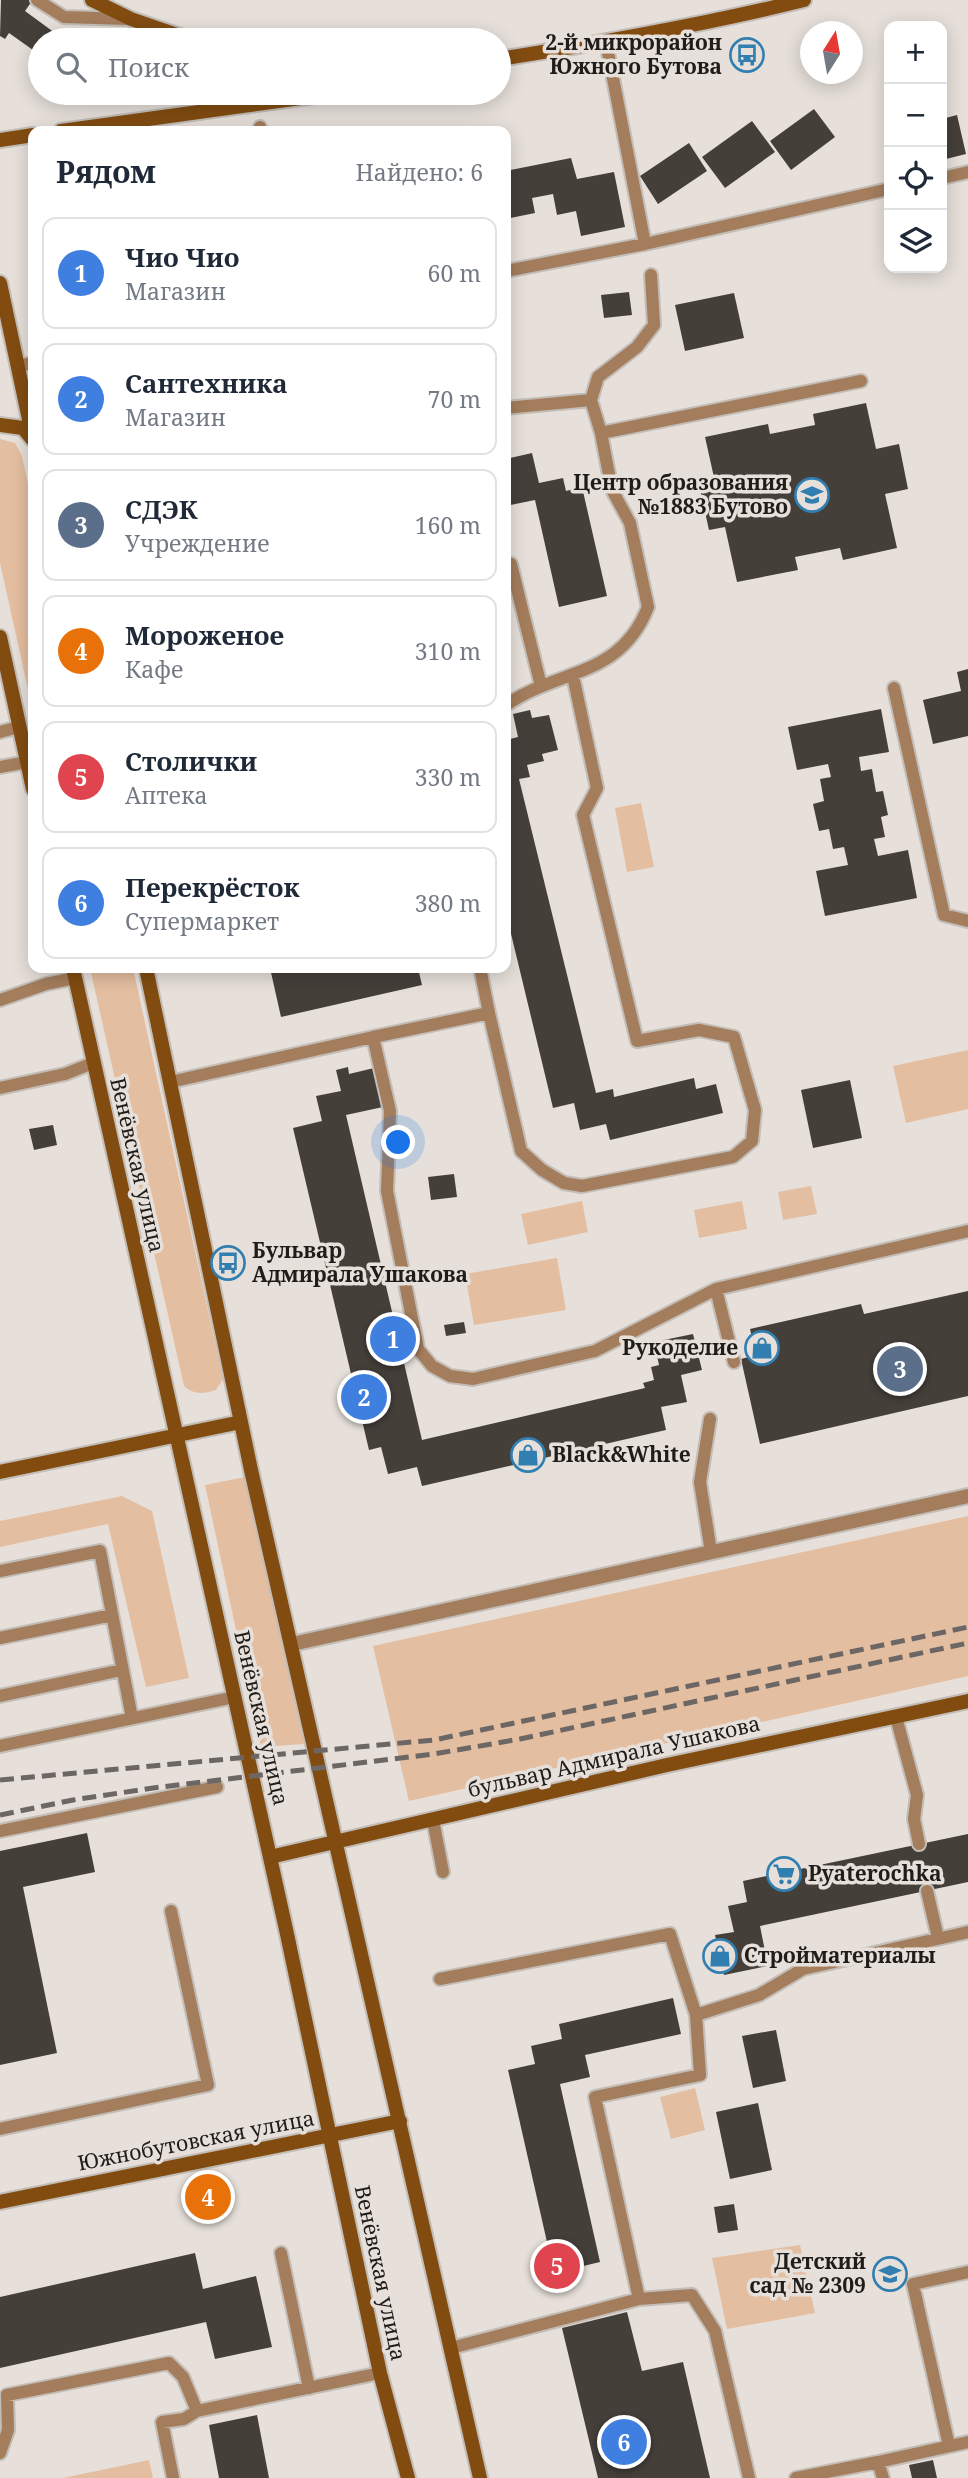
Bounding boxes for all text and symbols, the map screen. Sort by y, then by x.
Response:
north arrow [800,21,863,84]
map controls [884,21,947,273]
button: + [884,21,947,84]
search box [28,28,511,105]
place label: 2-й микрорайон Южного Бутова [545,28,722,80]
bus stop icon: 2-й микрорайон Южного Бутова [728,36,766,74]
icon: search [52,48,90,86]
text: Поиск [108,49,189,85]
button: − [884,84,947,147]
button: locate [884,147,947,210]
text: Рядом [56,151,156,192]
text: Найдено: 6 [355,156,483,188]
button: layers [884,210,947,273]
text: Чио Чио [125,239,239,275]
text: 1 [75,257,88,289]
text: 60 m [428,257,481,289]
text: Магазин [125,275,226,307]
text: Сантехника [125,365,288,401]
text: 2 [75,383,88,415]
text: 70 m [428,383,481,415]
text: Магазин [125,401,226,433]
place label: Центр образования №1883 Бутово [573,468,788,520]
school or university icon: Центр образования №1883 Бутово [793,476,831,514]
text: СДЭК [125,491,198,527]
text: 3 [75,509,88,541]
text: 160 m [415,509,481,541]
text: Учреждение [125,527,270,559]
text: Мороженое [125,617,284,653]
text: 4 [75,635,88,667]
text: 310 m [415,635,481,667]
text: Кафе [125,653,183,685]
text: Столички [125,743,257,779]
text: 5 [75,761,88,793]
text: 330 m [415,761,481,793]
text: Аптека [125,779,208,811]
text: Перекрёсток [125,869,300,905]
text: 6 [75,887,88,919]
text: 380 m [415,887,481,919]
text: Супермаркет [125,905,279,937]
street label: Венёвская улица [104,1074,172,1255]
your location [381,1125,415,1159]
place label: Бульвар Адмирала Ушакова [252,1236,468,1288]
bus stop icon: Бульвар Адмирала Ушакова [209,1244,247,1282]
pin: 1 [370,1313,416,1365]
shop icon: Рукоделие [743,1329,781,1367]
place label: Рукоделие [622,1333,738,1361]
pin: 3 [877,1343,923,1395]
pin: 2 [341,1371,387,1423]
shop icon: Black&White [509,1436,547,1474]
place label: Black&White [552,1440,691,1468]
street label: Венёвская улица [228,1627,296,1808]
street label: бульвар Адмирала Ушакова [465,1709,763,1803]
supermarket icon: Pyaterochka [765,1855,803,1893]
place label: Pyaterochka [808,1859,942,1887]
shop icon: Стройматериалы [701,1937,739,1975]
place label: Стройматериалы [744,1941,936,1969]
street label: Южнобутовская улица [75,2103,317,2177]
pin: 4 [185,2171,231,2223]
street label: Венёвская улица [349,2182,413,2363]
pin: 5 [534,2240,580,2292]
place label: Детский сад № 2309 [750,2247,866,2299]
school or university icon: Детский сад № 2309 [871,2255,909,2293]
pin: 6 [601,2416,647,2468]

